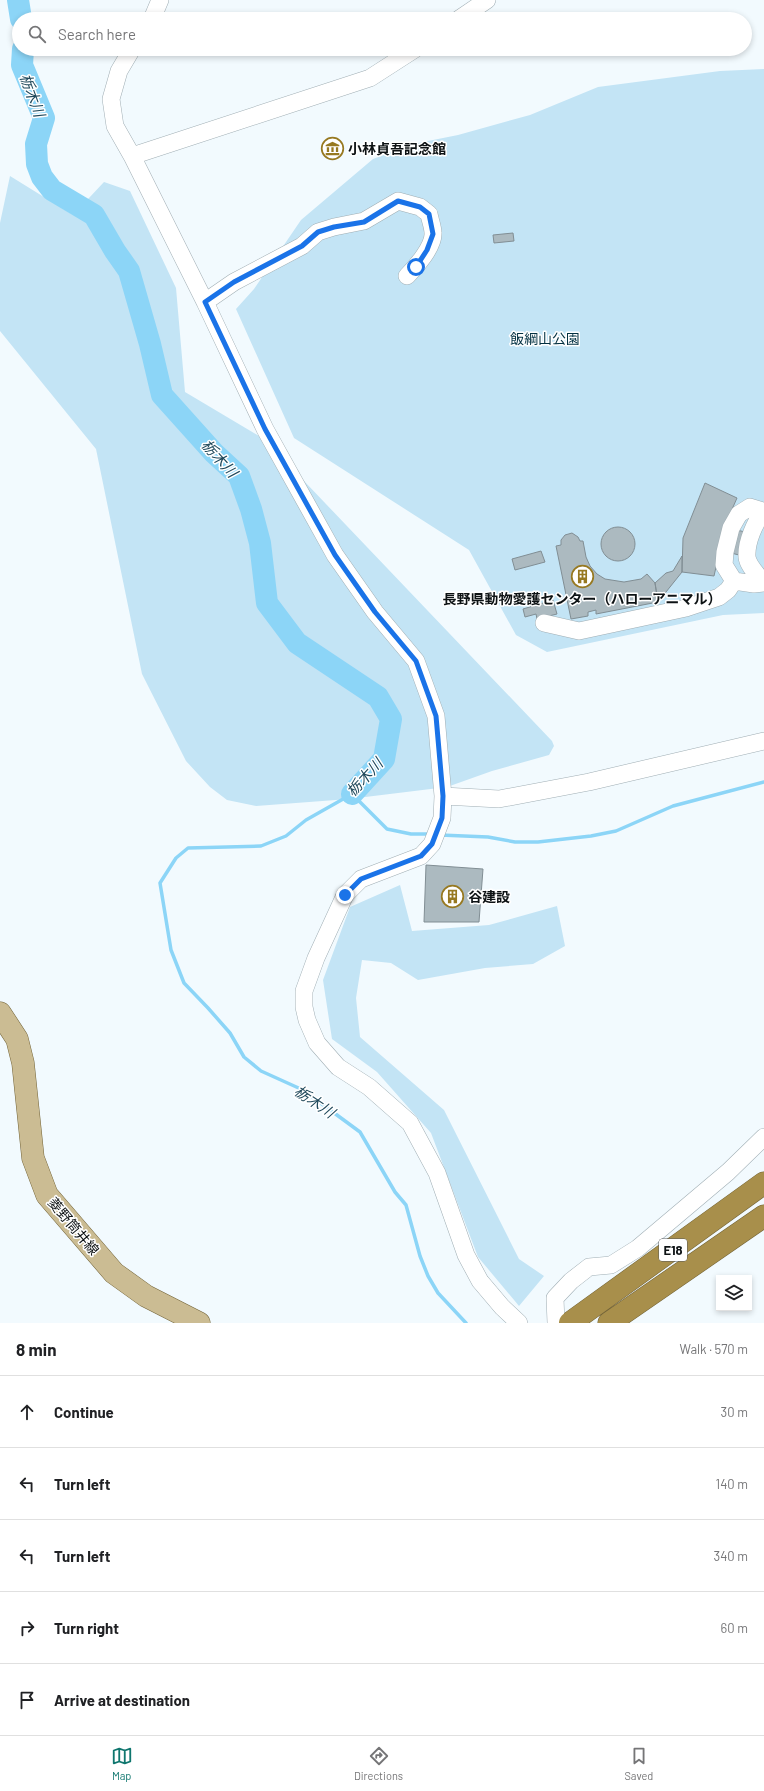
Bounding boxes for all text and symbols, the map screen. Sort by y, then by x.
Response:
search box [12,12,752,56]
icon: search [26,23,48,45]
text: Search here [58,25,136,43]
water label: 栃木川 [17,71,50,121]
museum icon: 小林貞吾記念館 [319,135,345,161]
place label: 小林貞吾記念館 [348,140,446,157]
route start [407,258,425,276]
park label: 飯綱山公園 [510,330,580,347]
water label: 栃木川 [198,435,243,482]
building icon: 長野県動物愛護センター（ハローアニマル） [569,563,595,589]
place label: 長野県動物愛護センター（ハローアニマル） [442,590,722,607]
water label: 栃木川 [342,753,387,800]
building icon: 谷建設 [440,883,466,909]
route end [336,886,354,904]
place label: 谷建設 [468,888,510,905]
water label: 栃木川 [291,1081,340,1122]
street label: 菱野筒井線 [45,1194,103,1258]
road number: E18 [659,1239,687,1261]
map controls [716,1275,752,1311]
button: layers [716,1275,752,1311]
text: 8 min [16,1339,56,1359]
text: Walk · 570 m [680,1341,748,1357]
icon: ahead [16,1401,38,1423]
text: Continue [54,1403,114,1421]
text: 30 m [721,1404,748,1420]
icon: left [16,1473,38,1495]
text: Turn left [54,1475,110,1493]
text: 140 m [716,1476,748,1492]
icon: left [16,1545,38,1567]
text: Turn left [54,1547,110,1565]
text: 340 m [713,1548,748,1564]
icon: right [16,1617,38,1639]
text: Turn right [54,1619,119,1637]
text: 60 m [721,1620,748,1636]
icon: arrive [16,1689,38,1711]
text: Arrive at destination [54,1691,190,1709]
tab: Map [111,1745,133,1782]
tab: Directions [354,1745,403,1782]
tab: Saved [624,1745,653,1782]

